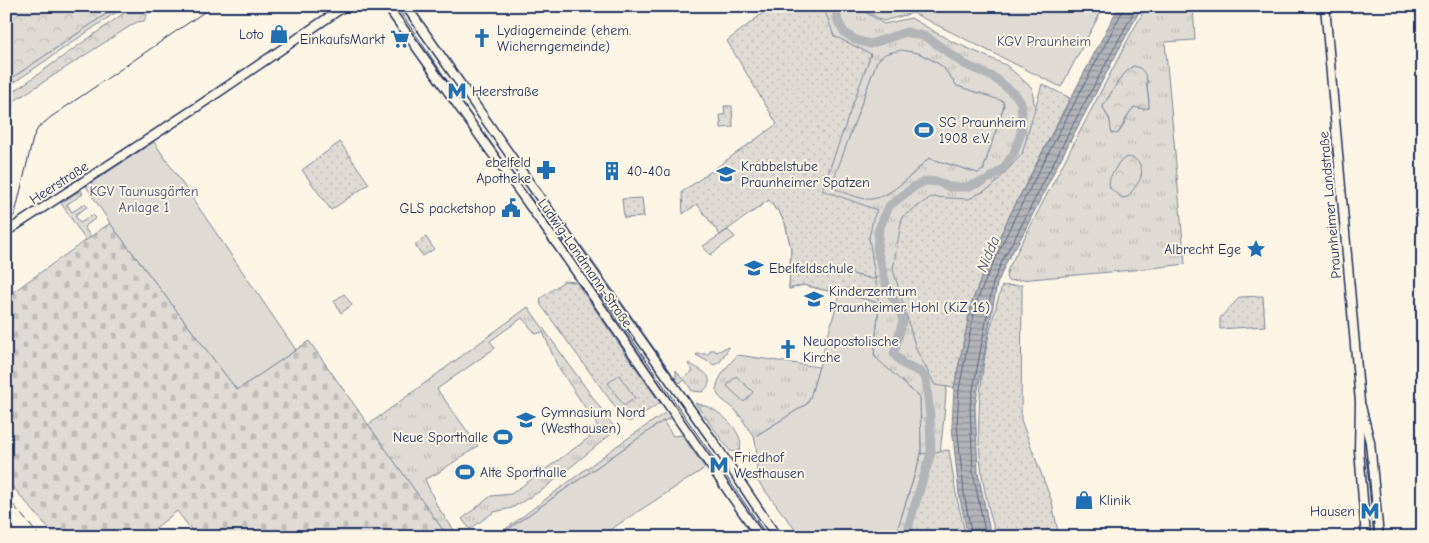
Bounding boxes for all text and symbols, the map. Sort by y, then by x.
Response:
place label: Lydiagemeinde (ehem. Wicherngemeinde) [497,22,631,55]
shop icon: Loto [268,23,290,45]
place label: Loto [239,26,264,43]
church icon: Lydiagemeinde (ehem. Wicherngemeinde) [471,27,493,49]
supermarket icon: EinkaufsMarkt [389,28,411,50]
place label: EinkaufsMarkt [300,31,386,48]
park label: KGV Praunheim [997,33,1091,50]
metro station icon: Heerstraße [446,80,468,102]
place label: Heerstraße [472,83,538,100]
place label: SG Praunheim 1908 e.V. [939,114,1026,147]
sports icon: SG Praunheim 1908 e.V. [913,119,935,141]
street label: Praunheimer Landstraße [1315,131,1345,279]
place label: ebelfeld Apotheke [476,154,531,187]
street label: Heerstraße [27,158,91,208]
place label: Krabbelstube Praunheimer Spatzen [741,158,870,191]
pharmacy icon: ebelfeld Apotheke [535,159,557,181]
building icon: 40-40a [601,160,623,182]
place label: 40-40a [627,163,670,180]
school or university icon: Krabbelstube Praunheimer Spatzen [715,163,737,185]
park label: KGV Taunusgärten Anlage 1 [89,183,199,216]
street label: Ludwig-Landmann-Straße [534,195,636,331]
public building icon: GLS packetshop [500,197,522,219]
place label: GLS packetshop [399,200,496,217]
water label: Nidda [972,233,1004,275]
place icon: Albrecht Ege [1245,238,1267,260]
place label: Albrecht Ege [1164,241,1241,258]
school or university icon: Ebelfeldschule [743,257,765,279]
place label: Ebelfeldschule [769,260,853,277]
place label: Kinderzentrum Praunheimer Hohl (KiZ 16) [829,283,990,316]
school or university icon: Kinderzentrum Praunheimer Hohl (KiZ 16) [803,288,825,310]
place label: Neuapostolische Kirche [803,333,898,366]
church icon: Neuapostolische Kirche [777,338,799,360]
place label: Gymnasium Nord (Westhausen) [541,404,645,437]
school or university icon: Gymnasium Nord (Westhausen) [515,409,537,431]
sports icon: Neue Sporthalle [492,426,514,448]
place label: Neue Sporthalle [393,429,488,446]
place label: Friedhof Westhausen [734,449,804,482]
metro station icon: Friedhof Westhausen [708,454,730,476]
sports icon: Alte Sporthalle [454,461,476,483]
place label: Alte Sporthalle [480,464,567,481]
shop icon: Klinik [1073,489,1095,511]
place label: Klinik [1099,492,1131,509]
metro station icon: Hausen [1359,500,1381,522]
place label: Hausen [1310,503,1355,520]

